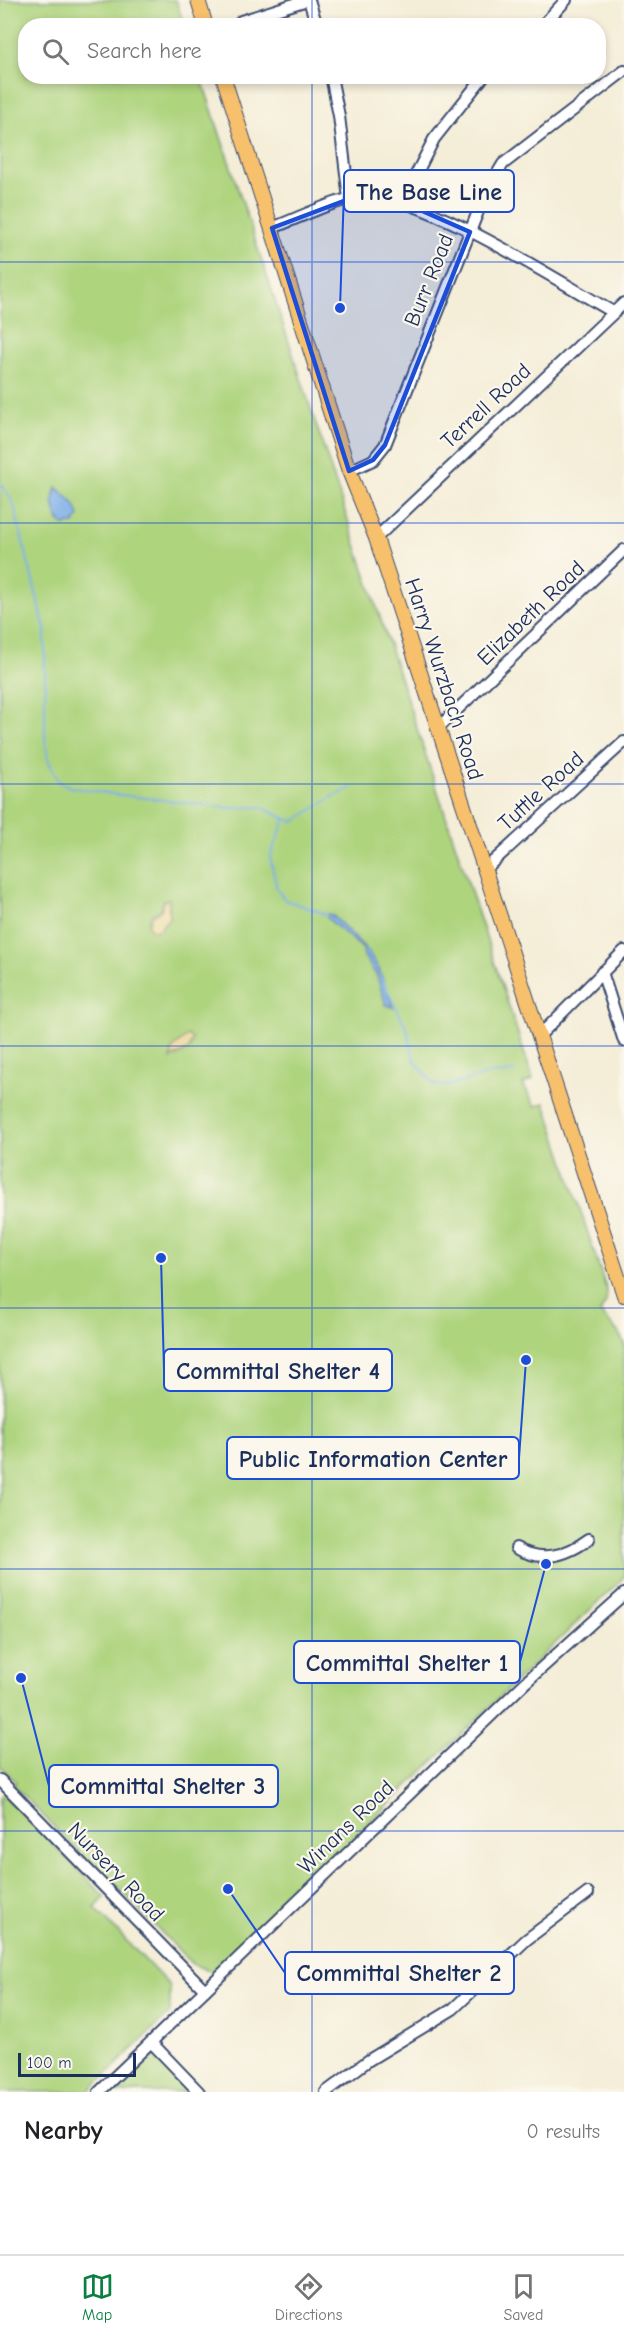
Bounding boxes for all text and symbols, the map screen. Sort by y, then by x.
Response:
search box [18,18,606,84]
icon: search [39,35,72,68]
text: Search here [87,38,202,64]
callout: The Base Line [344,170,514,212]
text: The Base Line [356,178,502,206]
street label: Burr Road [399,230,459,330]
street label: Terrell Road [436,358,536,454]
street label: Elizabeth Road [472,555,590,671]
street label: Harry Wurzbach Road [399,575,489,783]
street label: Tuttle Road [493,746,589,836]
callout: Committal Shelter 4 [164,1349,392,1391]
text: Committal Shelter 4 [176,1357,380,1385]
callout: Public Information Center [227,1437,519,1479]
text: Public Information Center [239,1445,508,1473]
callout: Committal Shelter 1 [294,1641,520,1683]
text: Committal Shelter 1 [306,1649,508,1677]
callout: Committal Shelter 3 [49,1765,278,1807]
text: Committal Shelter 3 [61,1772,265,1800]
street label: Winans Road [292,1775,400,1879]
street label: Nursery Road [62,1817,170,1927]
callout: Committal Shelter 2 [285,1952,514,1994]
text: Committal Shelter 2 [297,1959,501,1987]
scale bar [18,2050,136,2078]
text: 100 m [27,2054,71,2072]
text: Nearby [24,2116,103,2146]
text: 0 results [527,2120,600,2143]
tab: Map [81,2270,114,2324]
tab: Directions [275,2270,342,2324]
tab: Saved [503,2270,543,2324]

